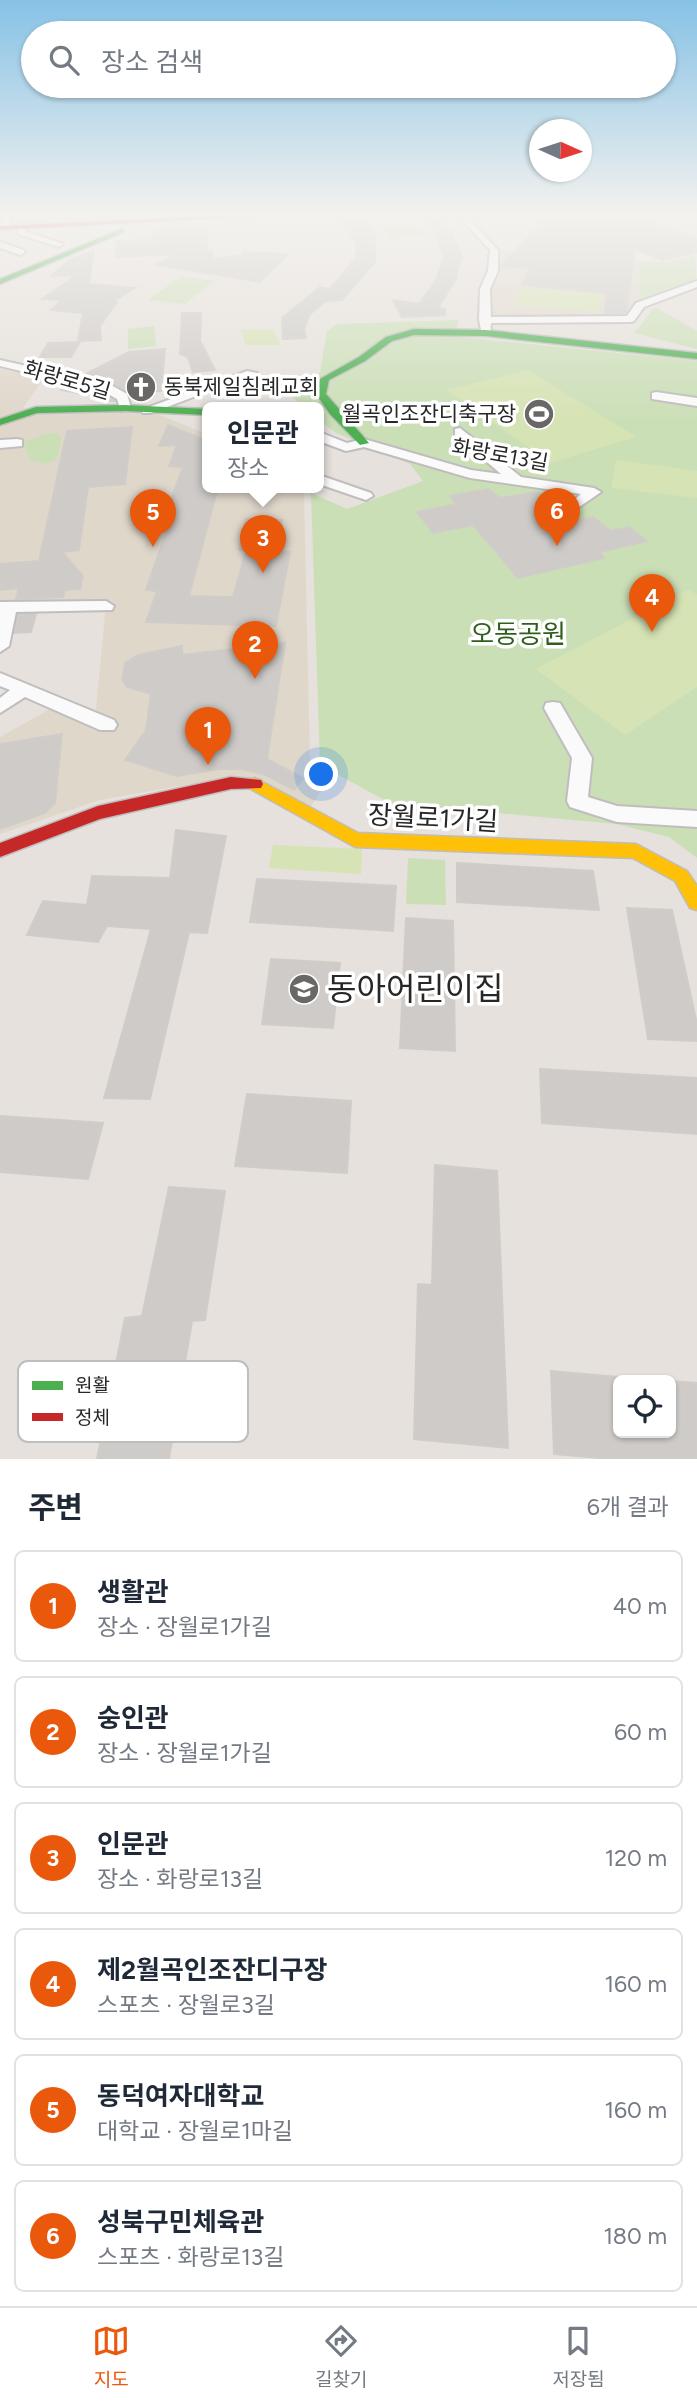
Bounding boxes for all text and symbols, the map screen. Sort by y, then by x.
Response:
search box [21,21,676,98]
icon: search [45,41,83,79]
text: 장소 검색 [101,46,203,78]
north arrow [529,119,592,182]
street label: 화랑로5길 [21,355,114,404]
church icon: 동북제일침례교회 [124,370,158,404]
place label: 동북제일침례교회 [164,374,319,399]
sports icon: 월곡인조잔디축구장 [522,397,556,431]
place label: 월곡인조잔디축구장 [342,401,516,426]
popup [202,402,324,493]
text: 인문관 [227,417,299,449]
street label: 화랑로13길 [450,434,550,475]
text: 장소 [227,454,269,482]
pin: 6 [534,488,580,546]
pin: 5 [130,489,176,547]
pin: 3 [240,515,286,573]
pin: 4 [629,574,675,632]
park label: 오동공원 [470,618,566,650]
pin: 2 [232,621,278,679]
pin: 1 [185,707,231,765]
your location [304,757,338,791]
street label: 장월로1가길 [367,799,499,837]
place label: 동아어린이집 [327,970,504,1008]
school or university icon: 동아어린이집 [287,972,321,1006]
legend [18,1361,248,1442]
text: 원활 [75,1374,110,1397]
map controls [613,1375,676,1438]
button: locate [613,1375,676,1438]
text: 정체 [75,1406,110,1429]
text: 주변 [28,1489,83,1526]
text: 6개 결과 [587,1493,669,1521]
text: 생활관 [97,1576,169,1608]
text: 1 [48,1592,58,1620]
text: 40 m [613,1592,667,1620]
text: 장소 · 장월로1가길 [97,1613,272,1641]
text: 숭인관 [97,1702,169,1734]
text: 2 [46,1718,60,1746]
text: 60 m [614,1718,667,1746]
text: 장소 · 장월로1가길 [97,1739,272,1767]
text: 인문관 [97,1828,169,1860]
text: 3 [47,1844,59,1872]
text: 120 m [605,1844,667,1872]
text: 장소 · 화랑로13길 [97,1865,263,1893]
text: 제2월곡인조잔디구장 [97,1954,327,1986]
text: 4 [46,1970,60,1998]
text: 160 m [604,1970,667,1998]
text: 스포츠 · 장월로3길 [97,1991,275,2019]
text: 동덕여자대학교 [97,2080,264,2112]
text: 5 [46,2096,60,2124]
text: 160 m [604,2096,667,2124]
text: 대학교 · 장월로1마길 [97,2117,293,2145]
text: 성북구민체육관 [97,2206,264,2238]
text: 6 [46,2222,60,2250]
text: 180 m [603,2222,667,2250]
text: 스포츠 · 화랑로13길 [97,2243,284,2271]
tab: 지도 [92,2322,130,2391]
tab: 길찾기 [315,2322,367,2391]
tab: 저장됨 [552,2322,605,2391]

